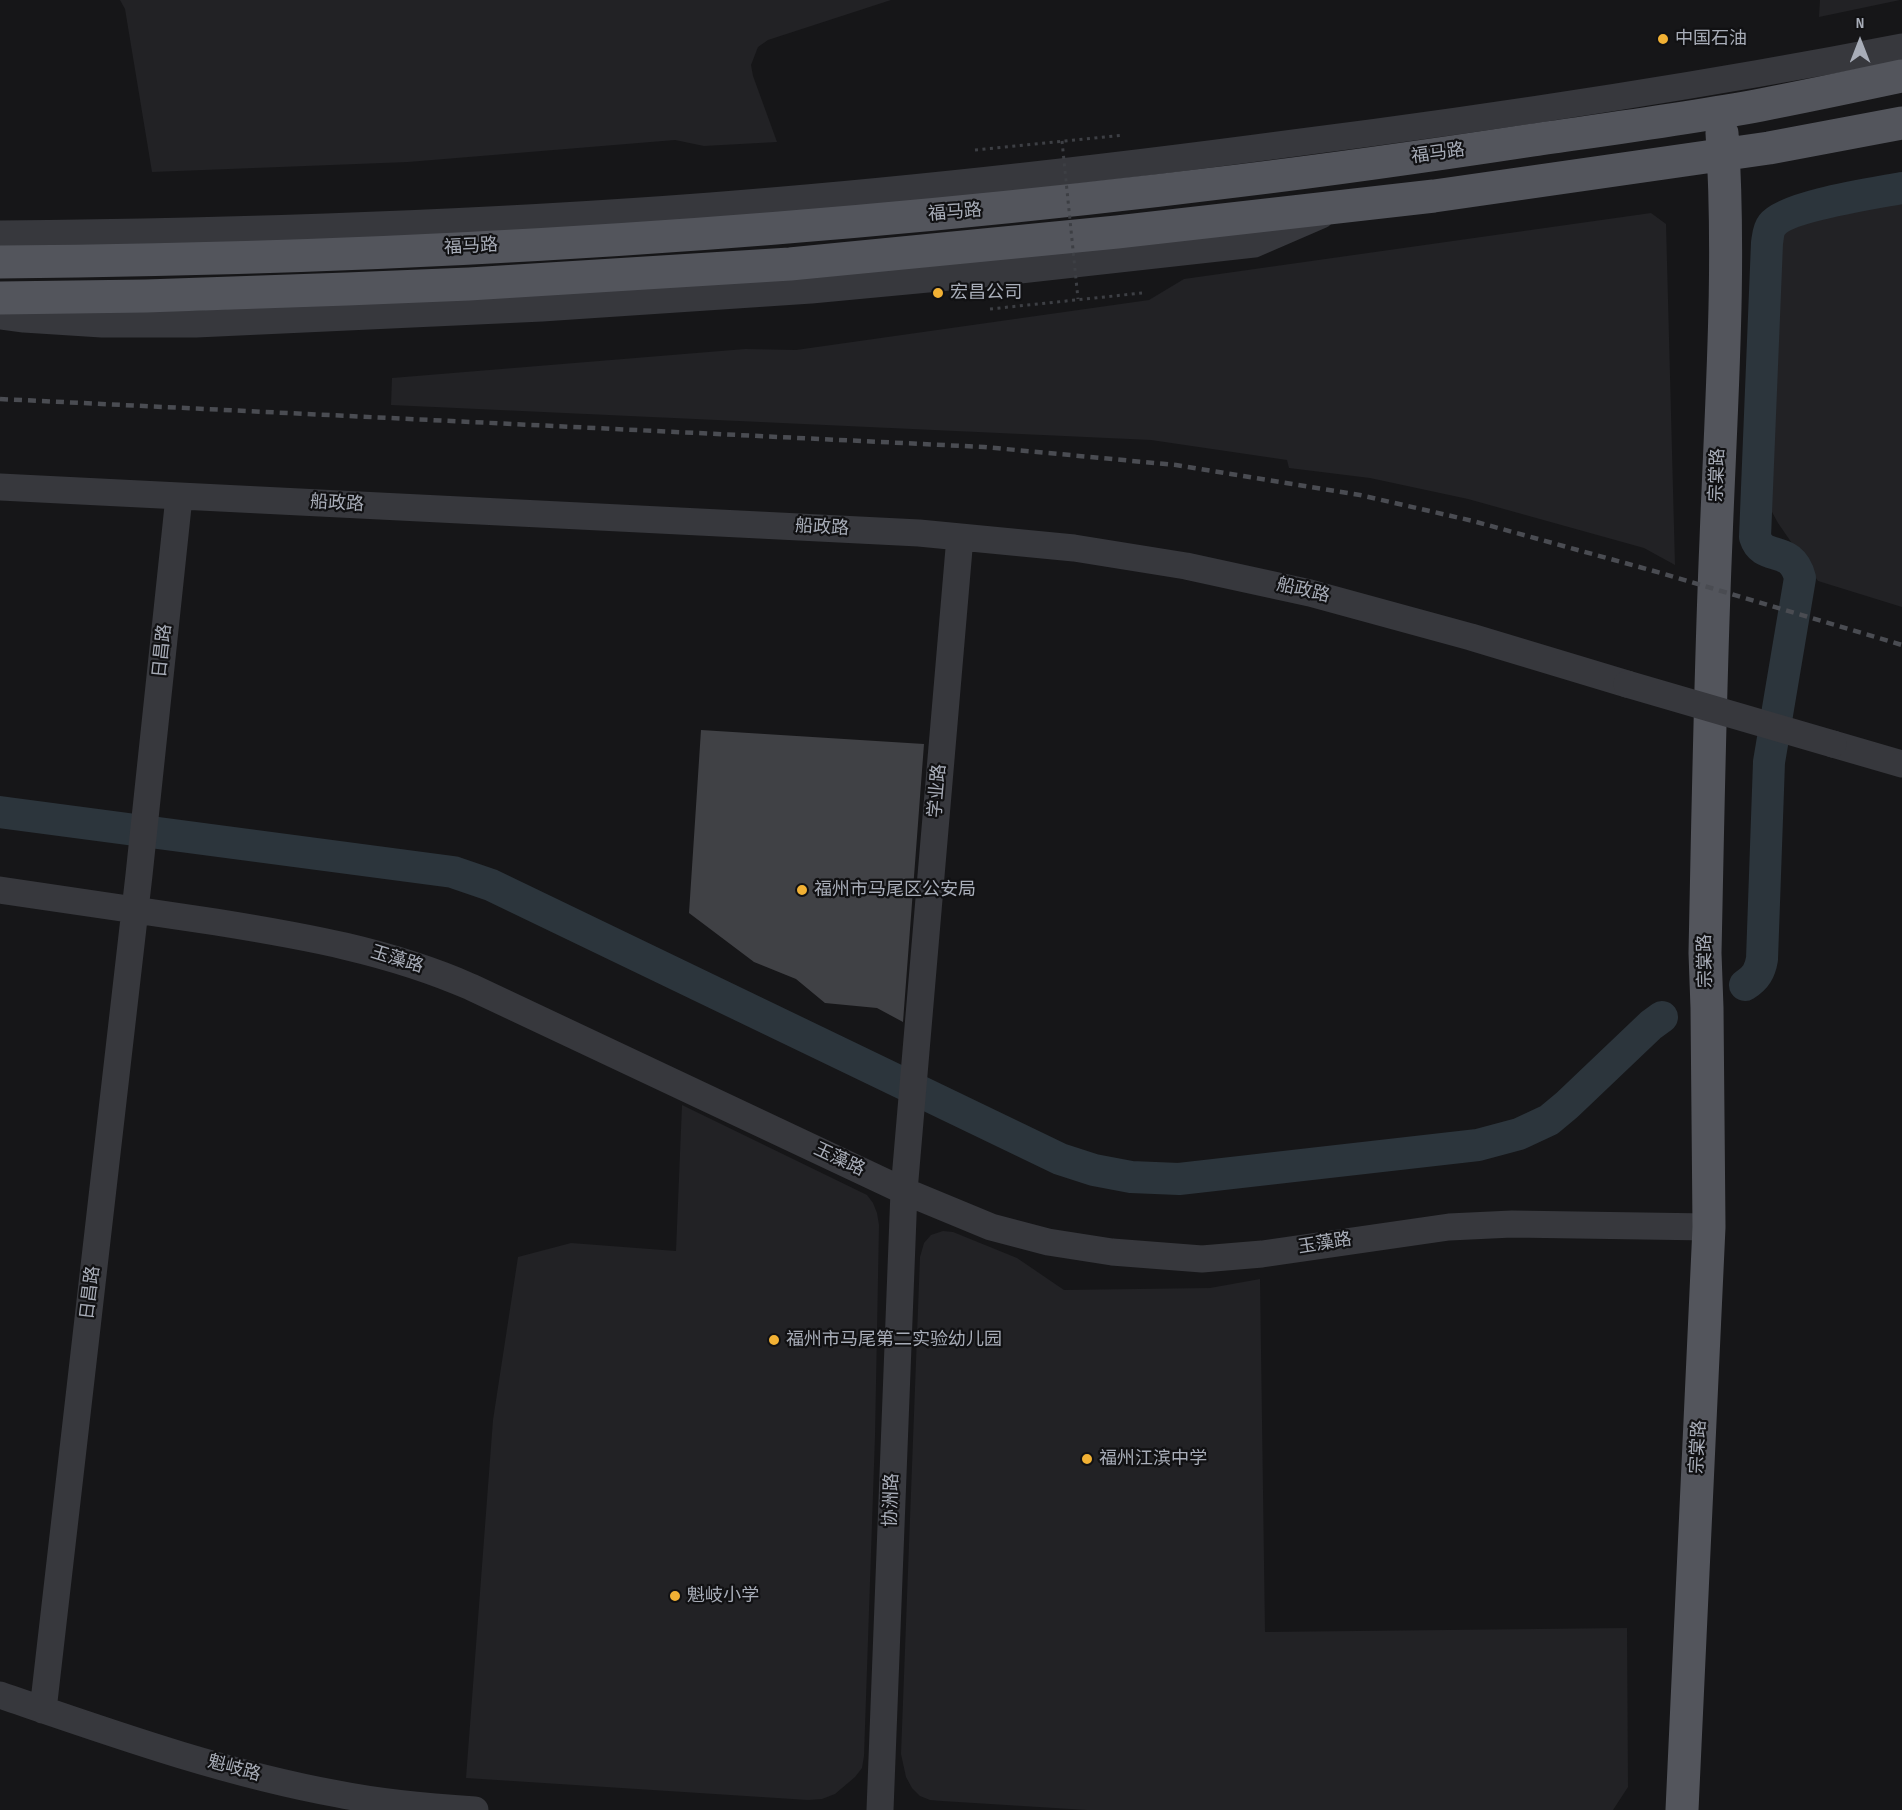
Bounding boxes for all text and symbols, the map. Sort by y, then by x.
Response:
north arrow [1830,12,1890,72]
text: N [1856,14,1864,33]
place label: 中国石油 [1675,28,1747,50]
marker: 中国石油 [1656,32,1670,46]
street label: 福马路 [1410,140,1466,168]
street label: 福马路 [927,200,983,226]
street label: 福马路 [443,235,499,259]
place label: 宏昌公司 [950,282,1022,304]
marker: 宏昌公司 [931,286,945,300]
street label: 宗棠路 [1706,448,1730,502]
street label: 船政路 [309,492,365,516]
street label: 船政路 [794,516,850,540]
street label: 船政路 [1274,574,1332,608]
street label: 日昌路 [149,623,177,679]
street label: 学业路 [925,763,951,819]
place label: 福州市马尾区公安局 [814,879,976,901]
marker: 福州市马尾区公安局 [795,883,809,897]
street label: 宗棠路 [1695,934,1717,988]
street label: 玉藻路 [368,942,426,978]
street label: 玉藻路 [810,1139,868,1181]
street label: 玉藻路 [1297,1229,1353,1259]
street label: 日昌路 [77,1265,105,1321]
place label: 福州市马尾第二实验幼儿园 [786,1329,1002,1351]
marker: 福州市马尾第二实验幼儿园 [767,1333,781,1347]
street label: 宗棠路 [1687,1419,1711,1475]
place label: 福州江滨中学 [1099,1448,1207,1470]
marker: 福州江滨中学 [1080,1452,1094,1466]
street label: 协洲路 [880,1473,904,1527]
place label: 魁岐小学 [687,1585,759,1607]
marker: 魁岐小学 [668,1589,682,1603]
street label: 魁岐路 [205,1752,263,1786]

